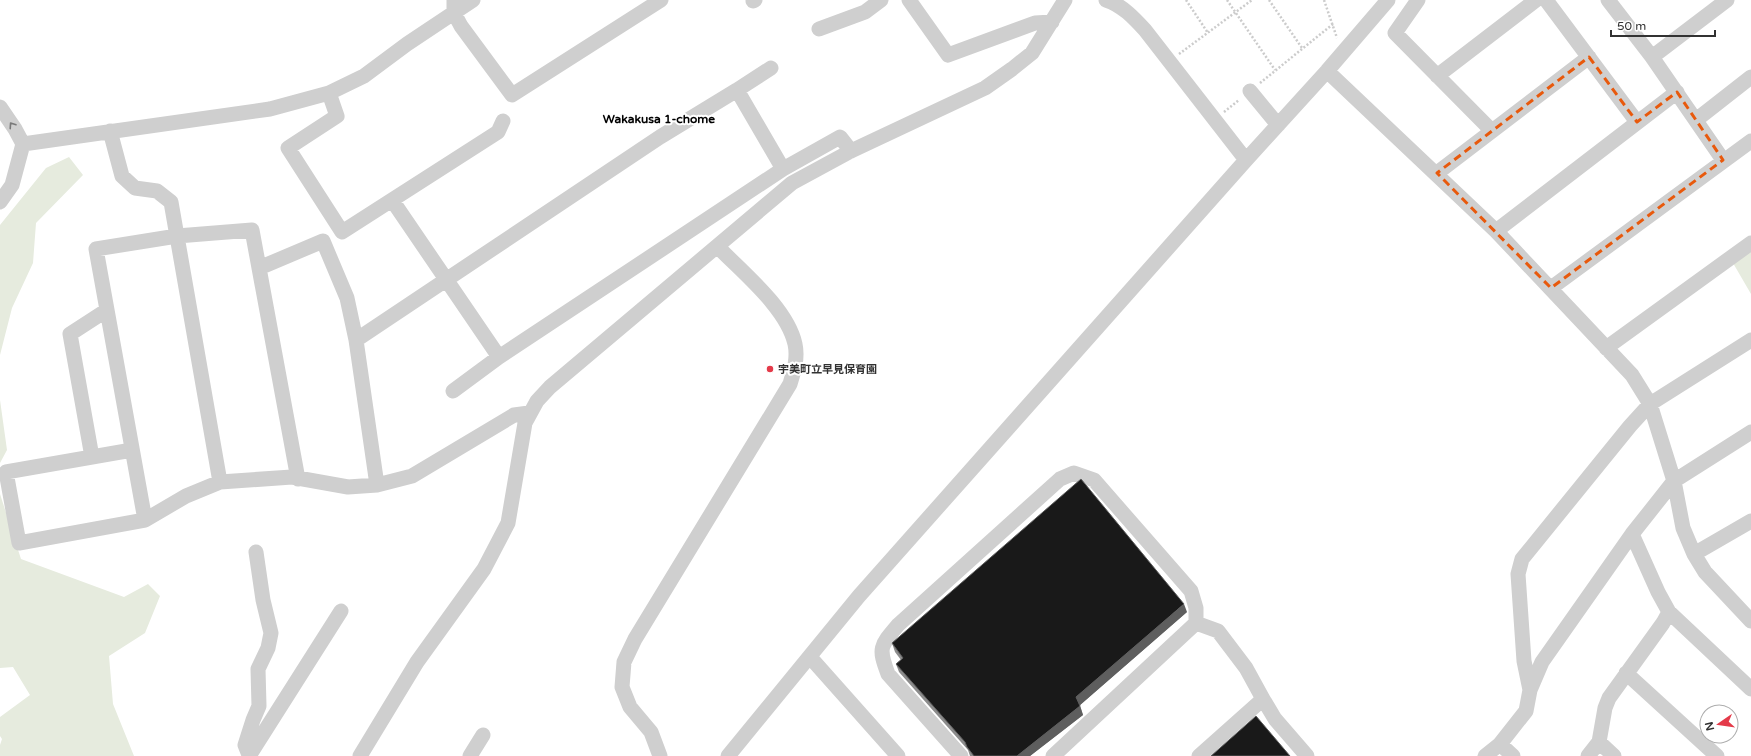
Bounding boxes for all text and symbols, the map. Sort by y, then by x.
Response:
scale bar [1611,12,1715,38]
text: 50 m [1617,19,1646,33]
district label: Wakakusa 1-chome [603,112,715,126]
one-way arrow [9,122,17,129]
place label: 宇美町立早見保育園 [778,363,877,376]
marker: 宇美町立早見保育園 [765,364,775,374]
north arrow [1699,704,1739,744]
text: N [1702,720,1717,732]

